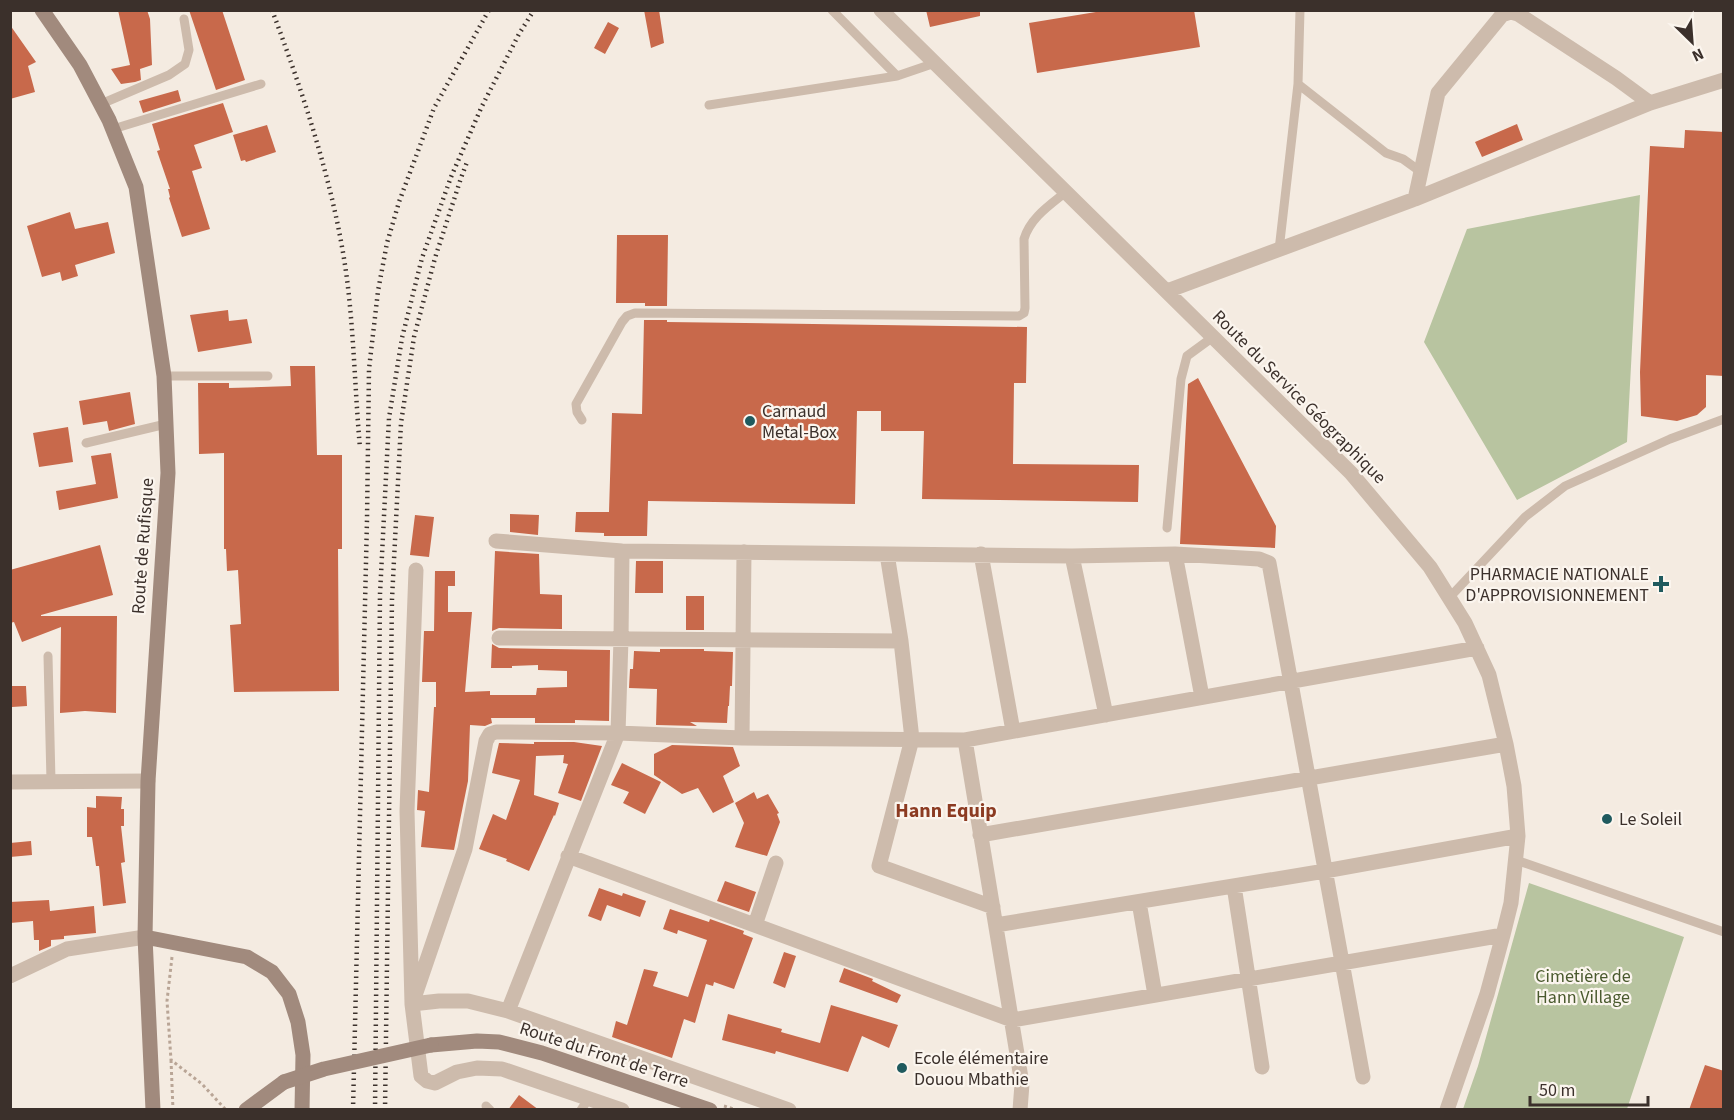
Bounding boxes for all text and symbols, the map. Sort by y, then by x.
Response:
north arrow [1662,12,1722,72]
text: N [1688,42,1707,67]
street label: Route du Service Géographique [1207,305,1391,489]
place label: Carnaud Metal-Box [762,399,837,445]
marker: Carnaud Metal-Box [743,414,757,428]
street label: Route de Rufisque [126,477,160,615]
place label: PHARMACIE NATIONALE D'APPROVISIONNEMENT [1465,562,1649,608]
marker: PHARMACIE NATIONALE D'APPROVISIONNEMENT [1654,577,1668,591]
district label: Hann Equip [895,797,997,825]
place label: Le Soleil [1619,807,1682,832]
marker: Le Soleil [1600,812,1614,826]
park label: Cimetière de Hann Village [1535,964,1631,1010]
street label: Route du Front de Terre [516,1016,692,1094]
place label: Ecole élémentaire Douou Mbathie [914,1046,1048,1092]
marker: Ecole élémentaire Douou Mbathie [895,1061,909,1075]
scale bar [1530,1069,1648,1107]
text: 50 m [1539,1078,1575,1103]

